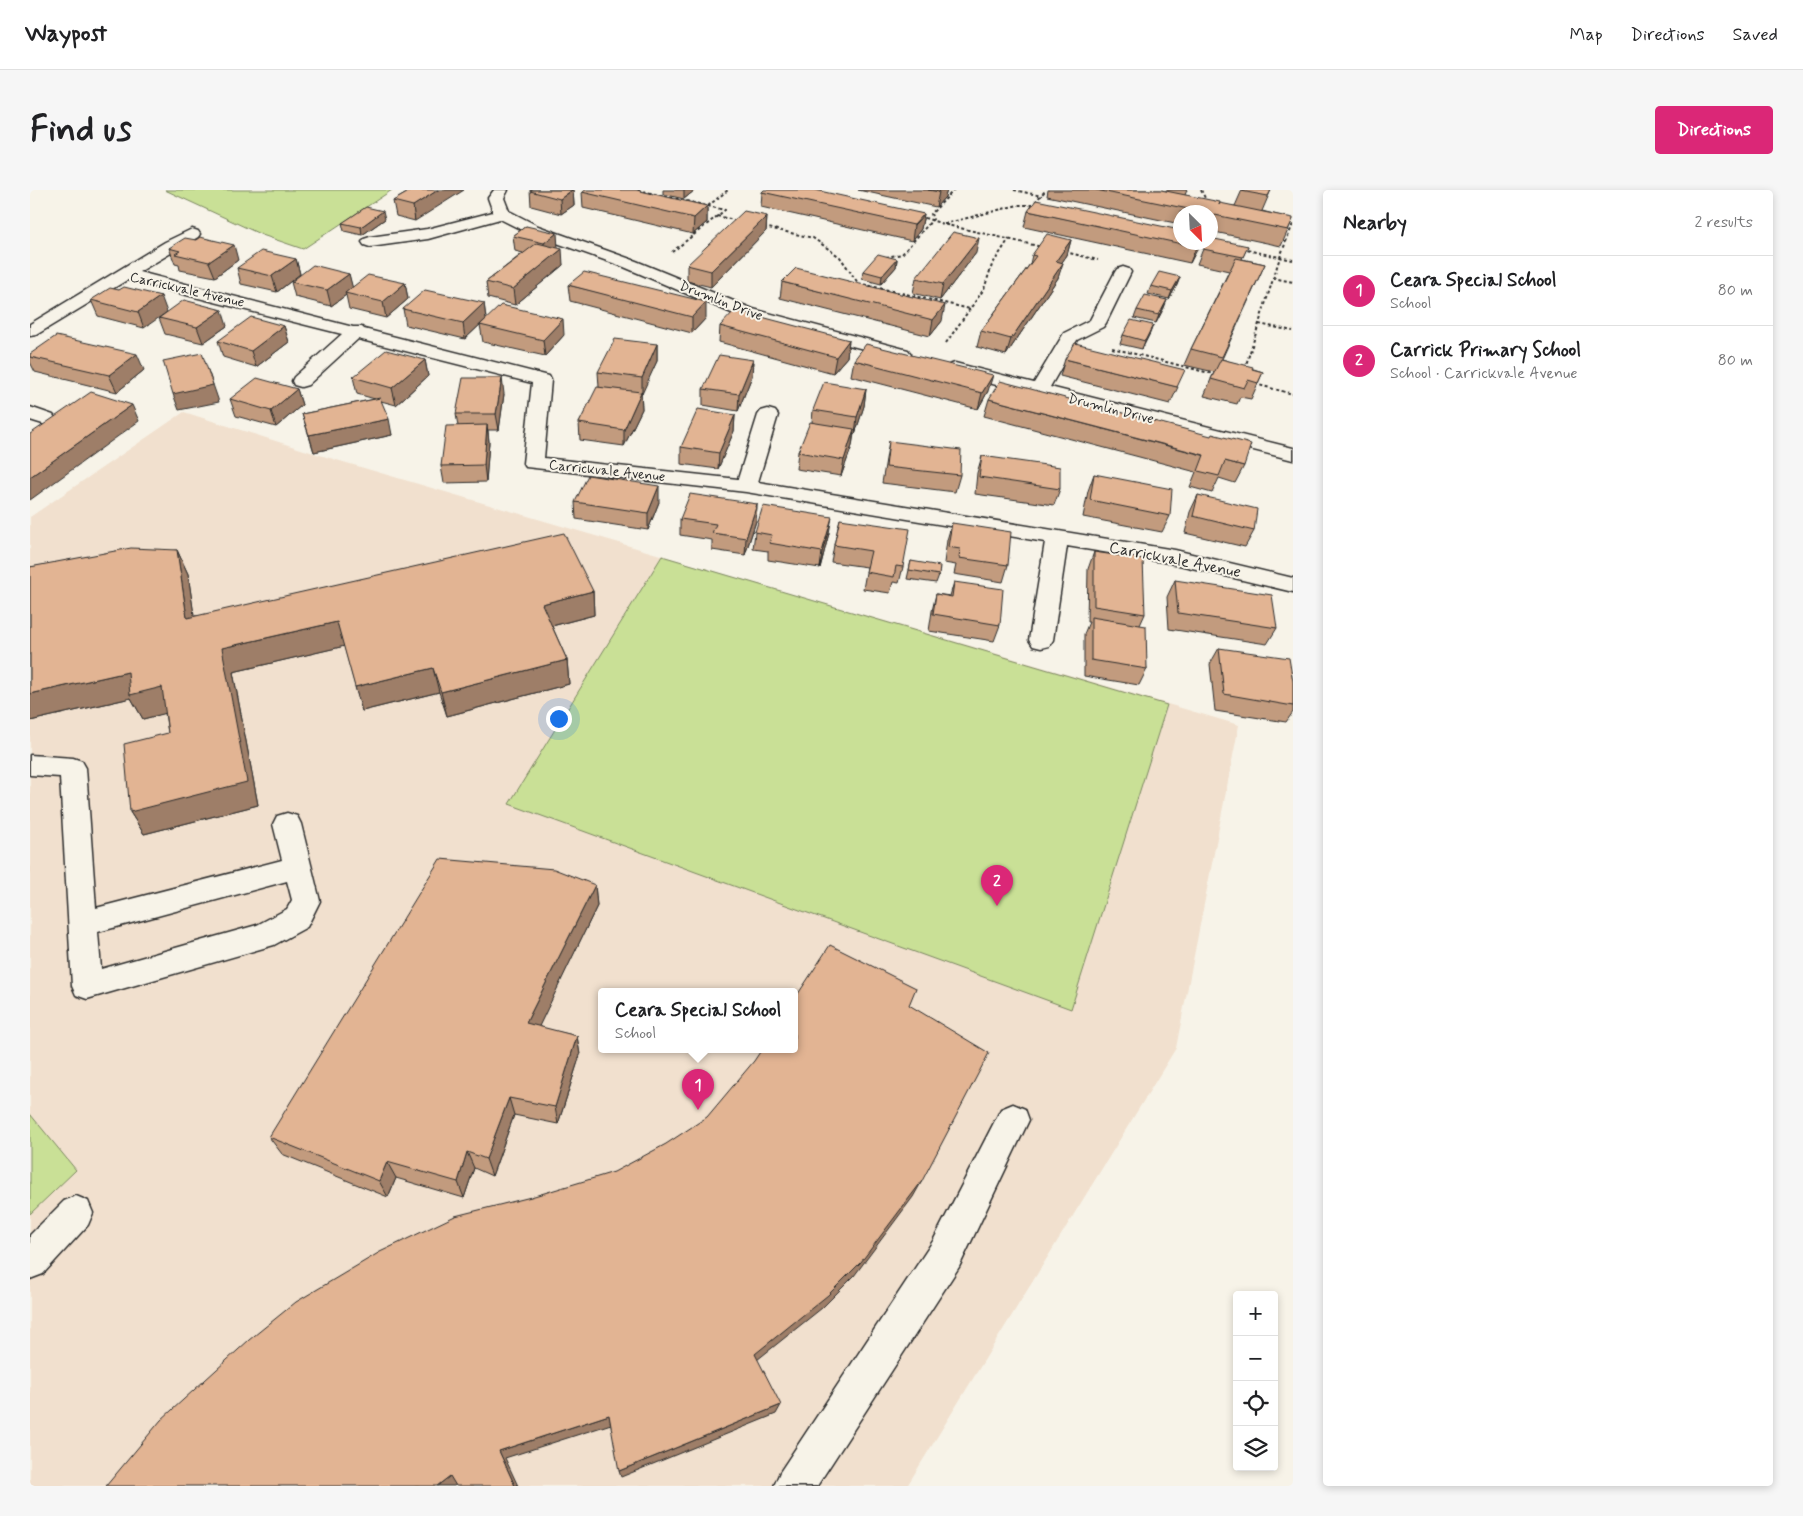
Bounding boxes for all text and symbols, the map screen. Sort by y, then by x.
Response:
text: Waypost [25,19,107,50]
text: Map [1570,23,1603,47]
text: Directions [1631,23,1705,47]
text: Saved [1733,23,1778,47]
button: Directions [1655,106,1773,154]
text: Find us [30,107,132,153]
north arrow [1173,205,1218,250]
text: Nearby [1343,209,1407,237]
text: 2 results [1695,212,1753,233]
street label: Carrickvale Avenue [128,268,246,312]
text: Ceara Special School [1390,268,1556,293]
street label: Drumlin Drive [677,277,765,325]
text: 1 [1355,280,1363,301]
text: 80 m [1718,280,1753,301]
text: School [1390,293,1431,314]
text: Carrick Primary School [1390,338,1581,363]
text: 2 [1355,350,1363,371]
text: 80 m [1718,350,1753,371]
text: School · Carrickvale Avenue [1390,363,1577,384]
street label: Drumlin Drive [1066,390,1156,428]
street label: Carrickvale Avenue [548,456,666,486]
street label: Carrickvale Avenue [1107,537,1243,583]
your location [546,706,572,732]
pin: 2 [981,865,1013,906]
popup [598,988,798,1053]
text: Ceara Special School [615,998,781,1023]
text: School [615,1023,656,1044]
pin: 1 [682,1069,714,1110]
map controls [1233,1291,1278,1471]
button: + [1233,1291,1278,1336]
button: − [1233,1336,1278,1381]
button: locate [1233,1381,1278,1426]
button: layers [1233,1426,1278,1471]

